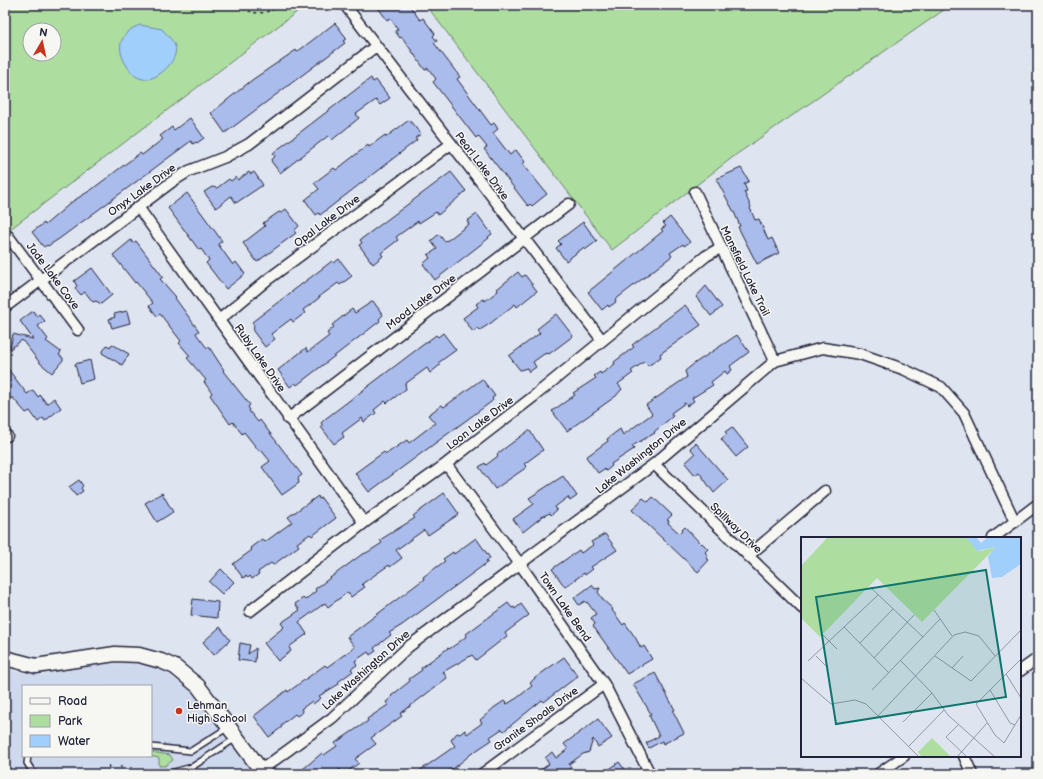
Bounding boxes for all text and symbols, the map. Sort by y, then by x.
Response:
north arrow [22,22,62,62]
text: N [38,26,49,40]
street label: Pearl Lake Drive [452,130,512,203]
street label: Onyx Lake Drive [106,161,179,219]
street label: Opal Lake Drive [291,192,363,250]
street label: Mansfield Lake Trail [718,224,772,318]
street label: Jade Lake Cove [24,240,83,312]
street label: Mood Lake Drive [384,271,459,332]
street label: Ruby Lake Drive [232,321,289,395]
street label: Loon Lake Drive [444,393,516,452]
street label: Lake Washington Drive [593,415,689,497]
street label: Spillway Drive [707,500,765,556]
inset map [801,537,1021,757]
street label: Town Lake Bend [536,570,594,644]
street label: Lake Washington Drive [320,627,413,713]
street label: Granite Shoals Drive [491,684,581,754]
legend [22,685,152,757]
text: Road [58,694,87,709]
place label: Lehman High School [187,699,246,725]
marker: Lehman High School [174,706,184,716]
text: Park [58,714,82,729]
text: Water [58,734,90,749]

